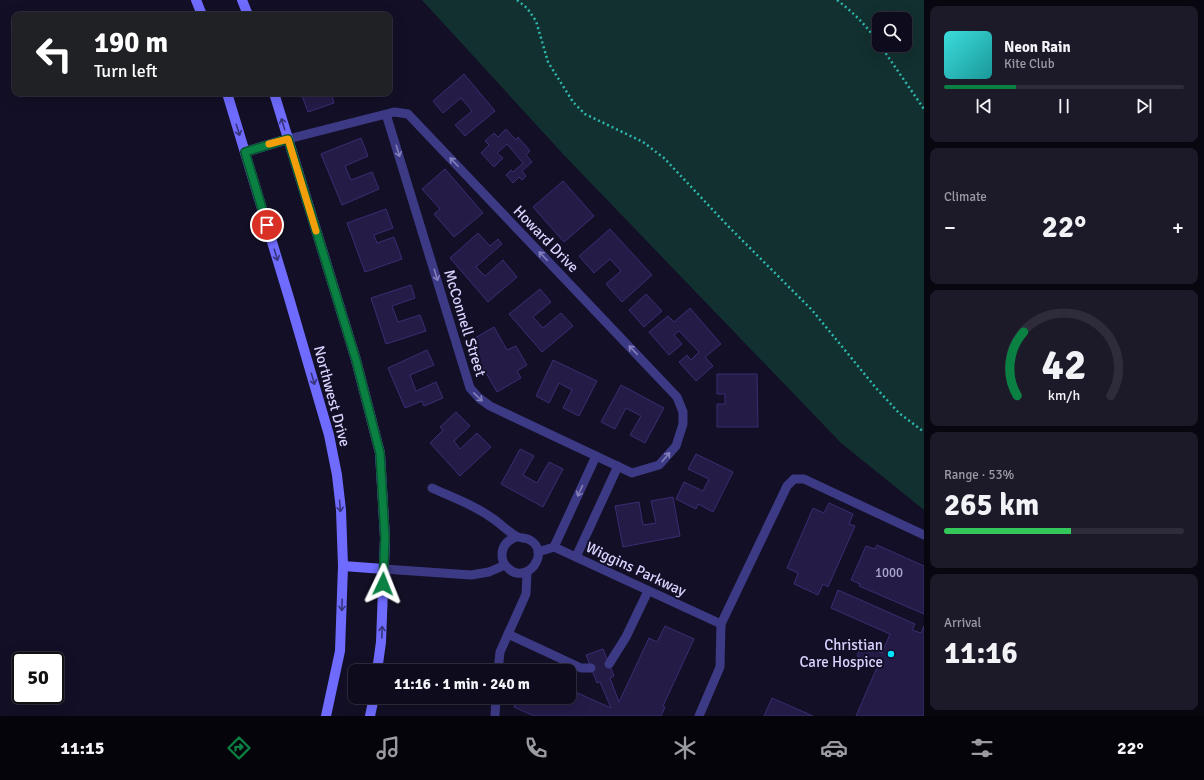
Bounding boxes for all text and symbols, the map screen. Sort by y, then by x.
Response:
map controls [872,12,912,52]
button: search [872,12,912,52]
text: 190 m [94,26,168,60]
icon: left [28,28,80,80]
text: Neon Rain [1004,38,1071,56]
text: Kite Club [1004,56,1055,72]
text: Turn left [94,60,157,82]
icon: previous [973,95,995,117]
icon: pause [1053,95,1075,117]
icon: next [1133,95,1155,117]
one-way arrow [279,118,286,131]
one-way arrow [235,124,242,137]
one-way arrow [395,144,402,157]
one-way arrow [449,157,458,167]
text: Climate [944,189,987,205]
street label: Howard Drive [510,202,582,276]
pin [250,208,284,242]
text: 22° [1042,209,1086,246]
icon: arrive [256,214,278,236]
text: − [944,214,956,241]
text: + [1172,214,1184,241]
one-way arrow [273,248,280,261]
one-way arrow [538,251,548,261]
street label: McConnell Street [440,267,490,379]
one-way arrow [433,269,440,282]
text: 42 [1042,340,1086,391]
street label: Northwest Drive [310,344,354,448]
one-way arrow [628,345,637,355]
one-way arrow [310,373,317,386]
text: km/h [1048,387,1080,404]
one-way arrow [473,392,483,402]
one-way arrow [662,452,671,462]
text: Range · 53% [944,467,1014,483]
one-way arrow [576,485,583,497]
text: 265 km [944,487,1039,524]
one-way arrow [337,499,344,512]
street label: Wiggins Parkway [583,538,689,600]
position arrow [362,563,404,605]
house number: 1000 [875,565,903,581]
one-way arrow [338,598,346,611]
text: Arrival [944,615,981,631]
one-way arrow [378,626,386,639]
text: 11:16 [944,635,1018,672]
place label: Christian Care Hospice [799,636,883,671]
marker: Christian Care Hospice [886,649,896,659]
speed limit sign: 50 [12,652,64,704]
text: 11:16 · 1 min · 240 m [394,675,530,693]
icon: directions [225,734,253,762]
icon: music [374,734,402,762]
icon: phone [522,734,550,762]
icon: climate [671,734,699,762]
icon: car [820,734,848,762]
icon: filters [968,734,996,762]
text: 11:15 [60,737,105,759]
text: 22° [1117,737,1144,759]

